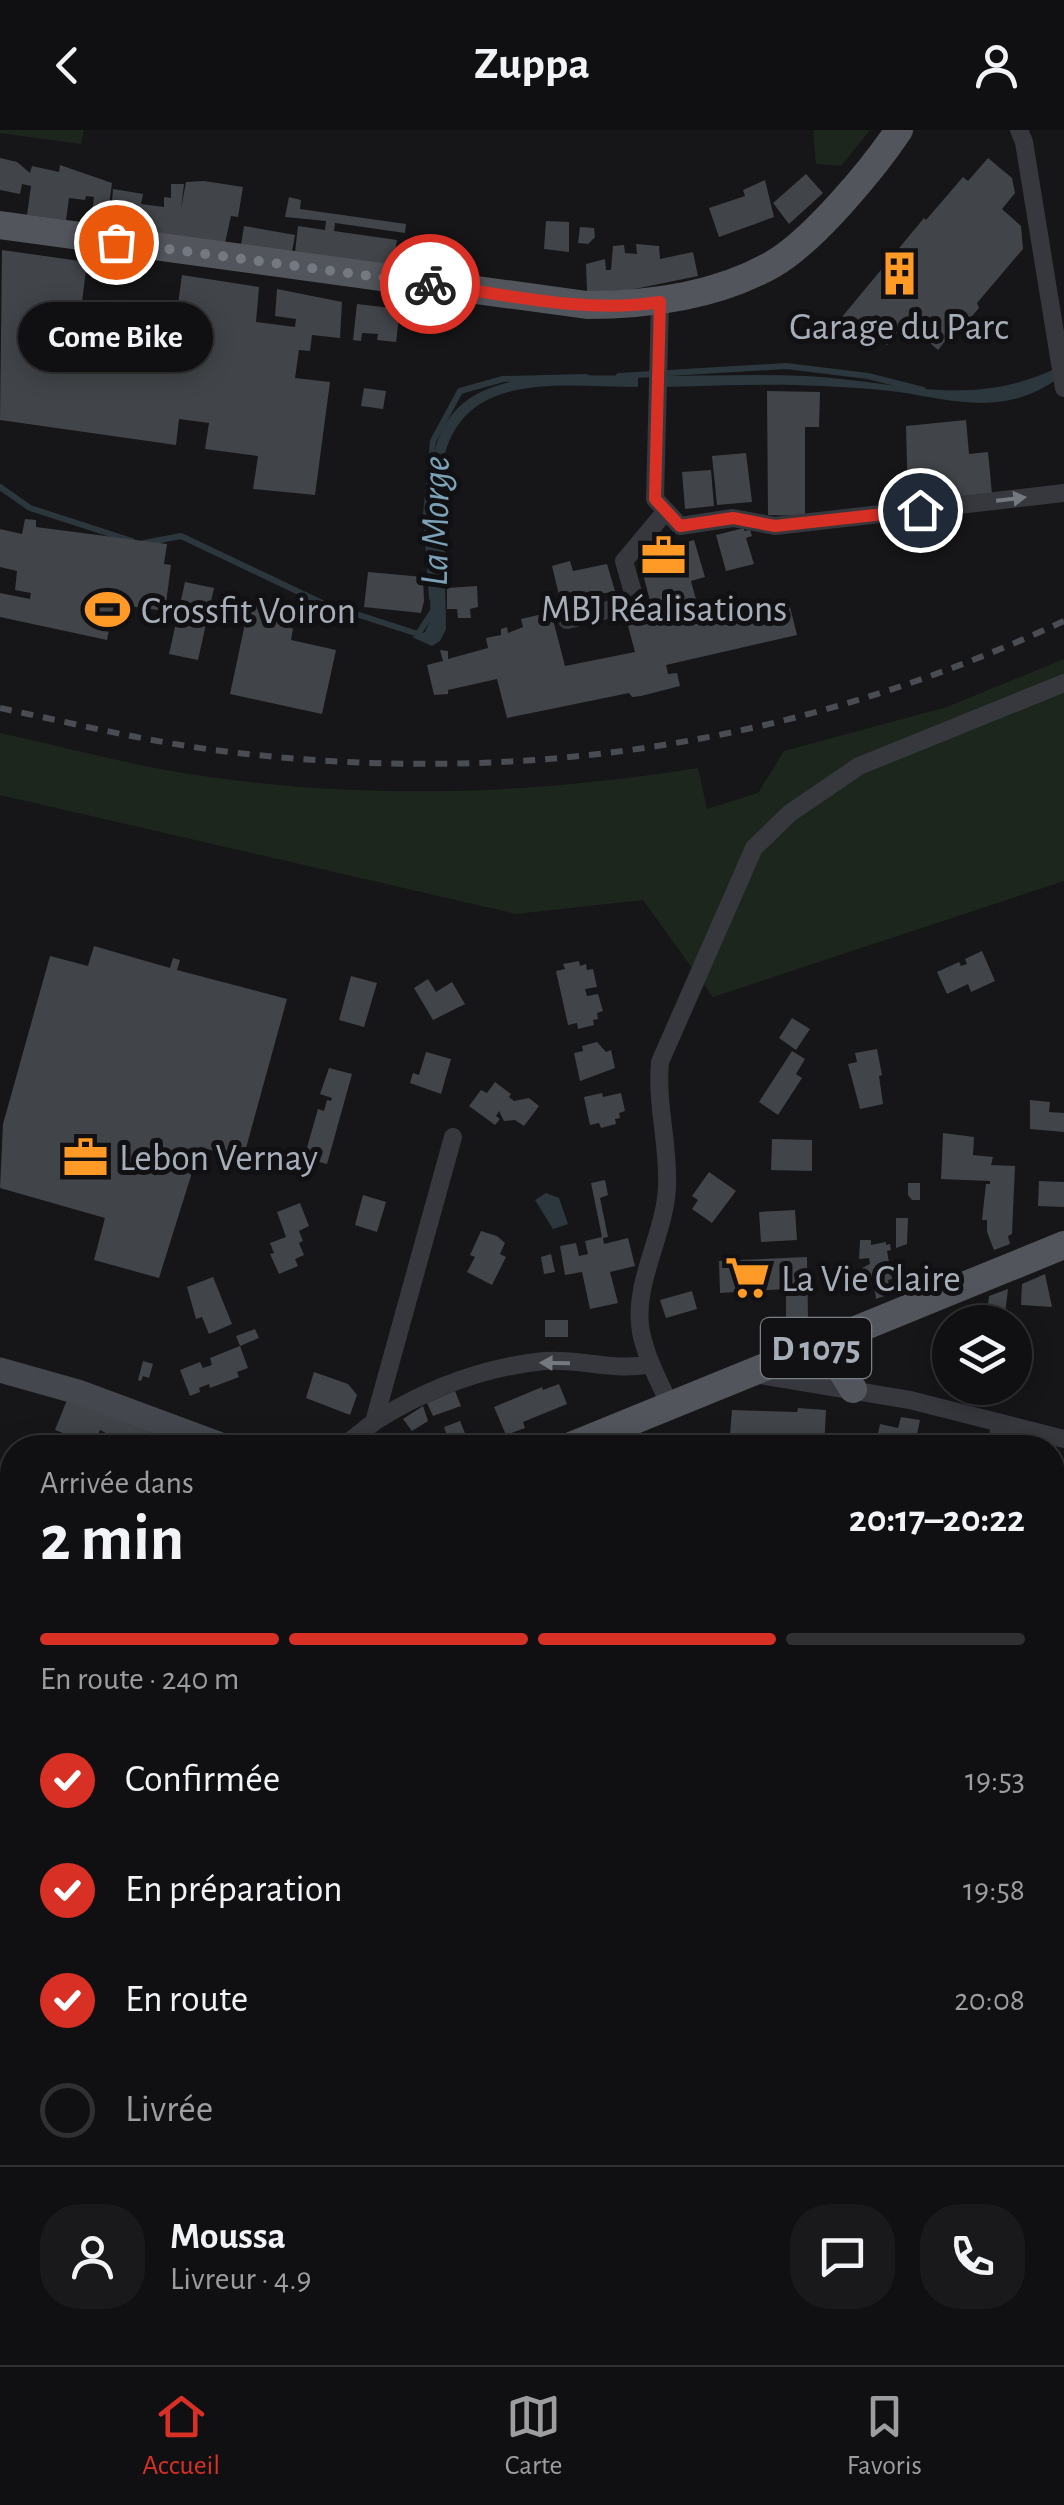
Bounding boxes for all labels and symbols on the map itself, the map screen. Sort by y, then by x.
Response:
pin [74,200,159,285]
courier [380,234,480,334]
building icon: Garage du Parc [875,250,923,298]
callout: Come Bike [18,302,214,372]
place label: Garage du Parc [789,309,1009,347]
water label: La Morge [415,455,457,587]
pin [878,468,963,553]
one-way arrow [996,491,1028,507]
office icon: MBJ Réalisations [640,532,688,580]
sports icon: Crossfit Voiron [84,586,132,634]
place label: MBJ Réalisations [541,591,787,629]
place label: Crossfit Voiron [141,593,356,631]
office icon: Lebon Vernay [62,1133,110,1181]
place label: Lebon Vernay [119,1140,318,1178]
supermarket icon: La Vie Claire [724,1254,772,1302]
place label: La Vie Claire [781,1261,961,1299]
road number: D 1075 [761,1318,871,1378]
one-way arrow [539,1354,570,1370]

